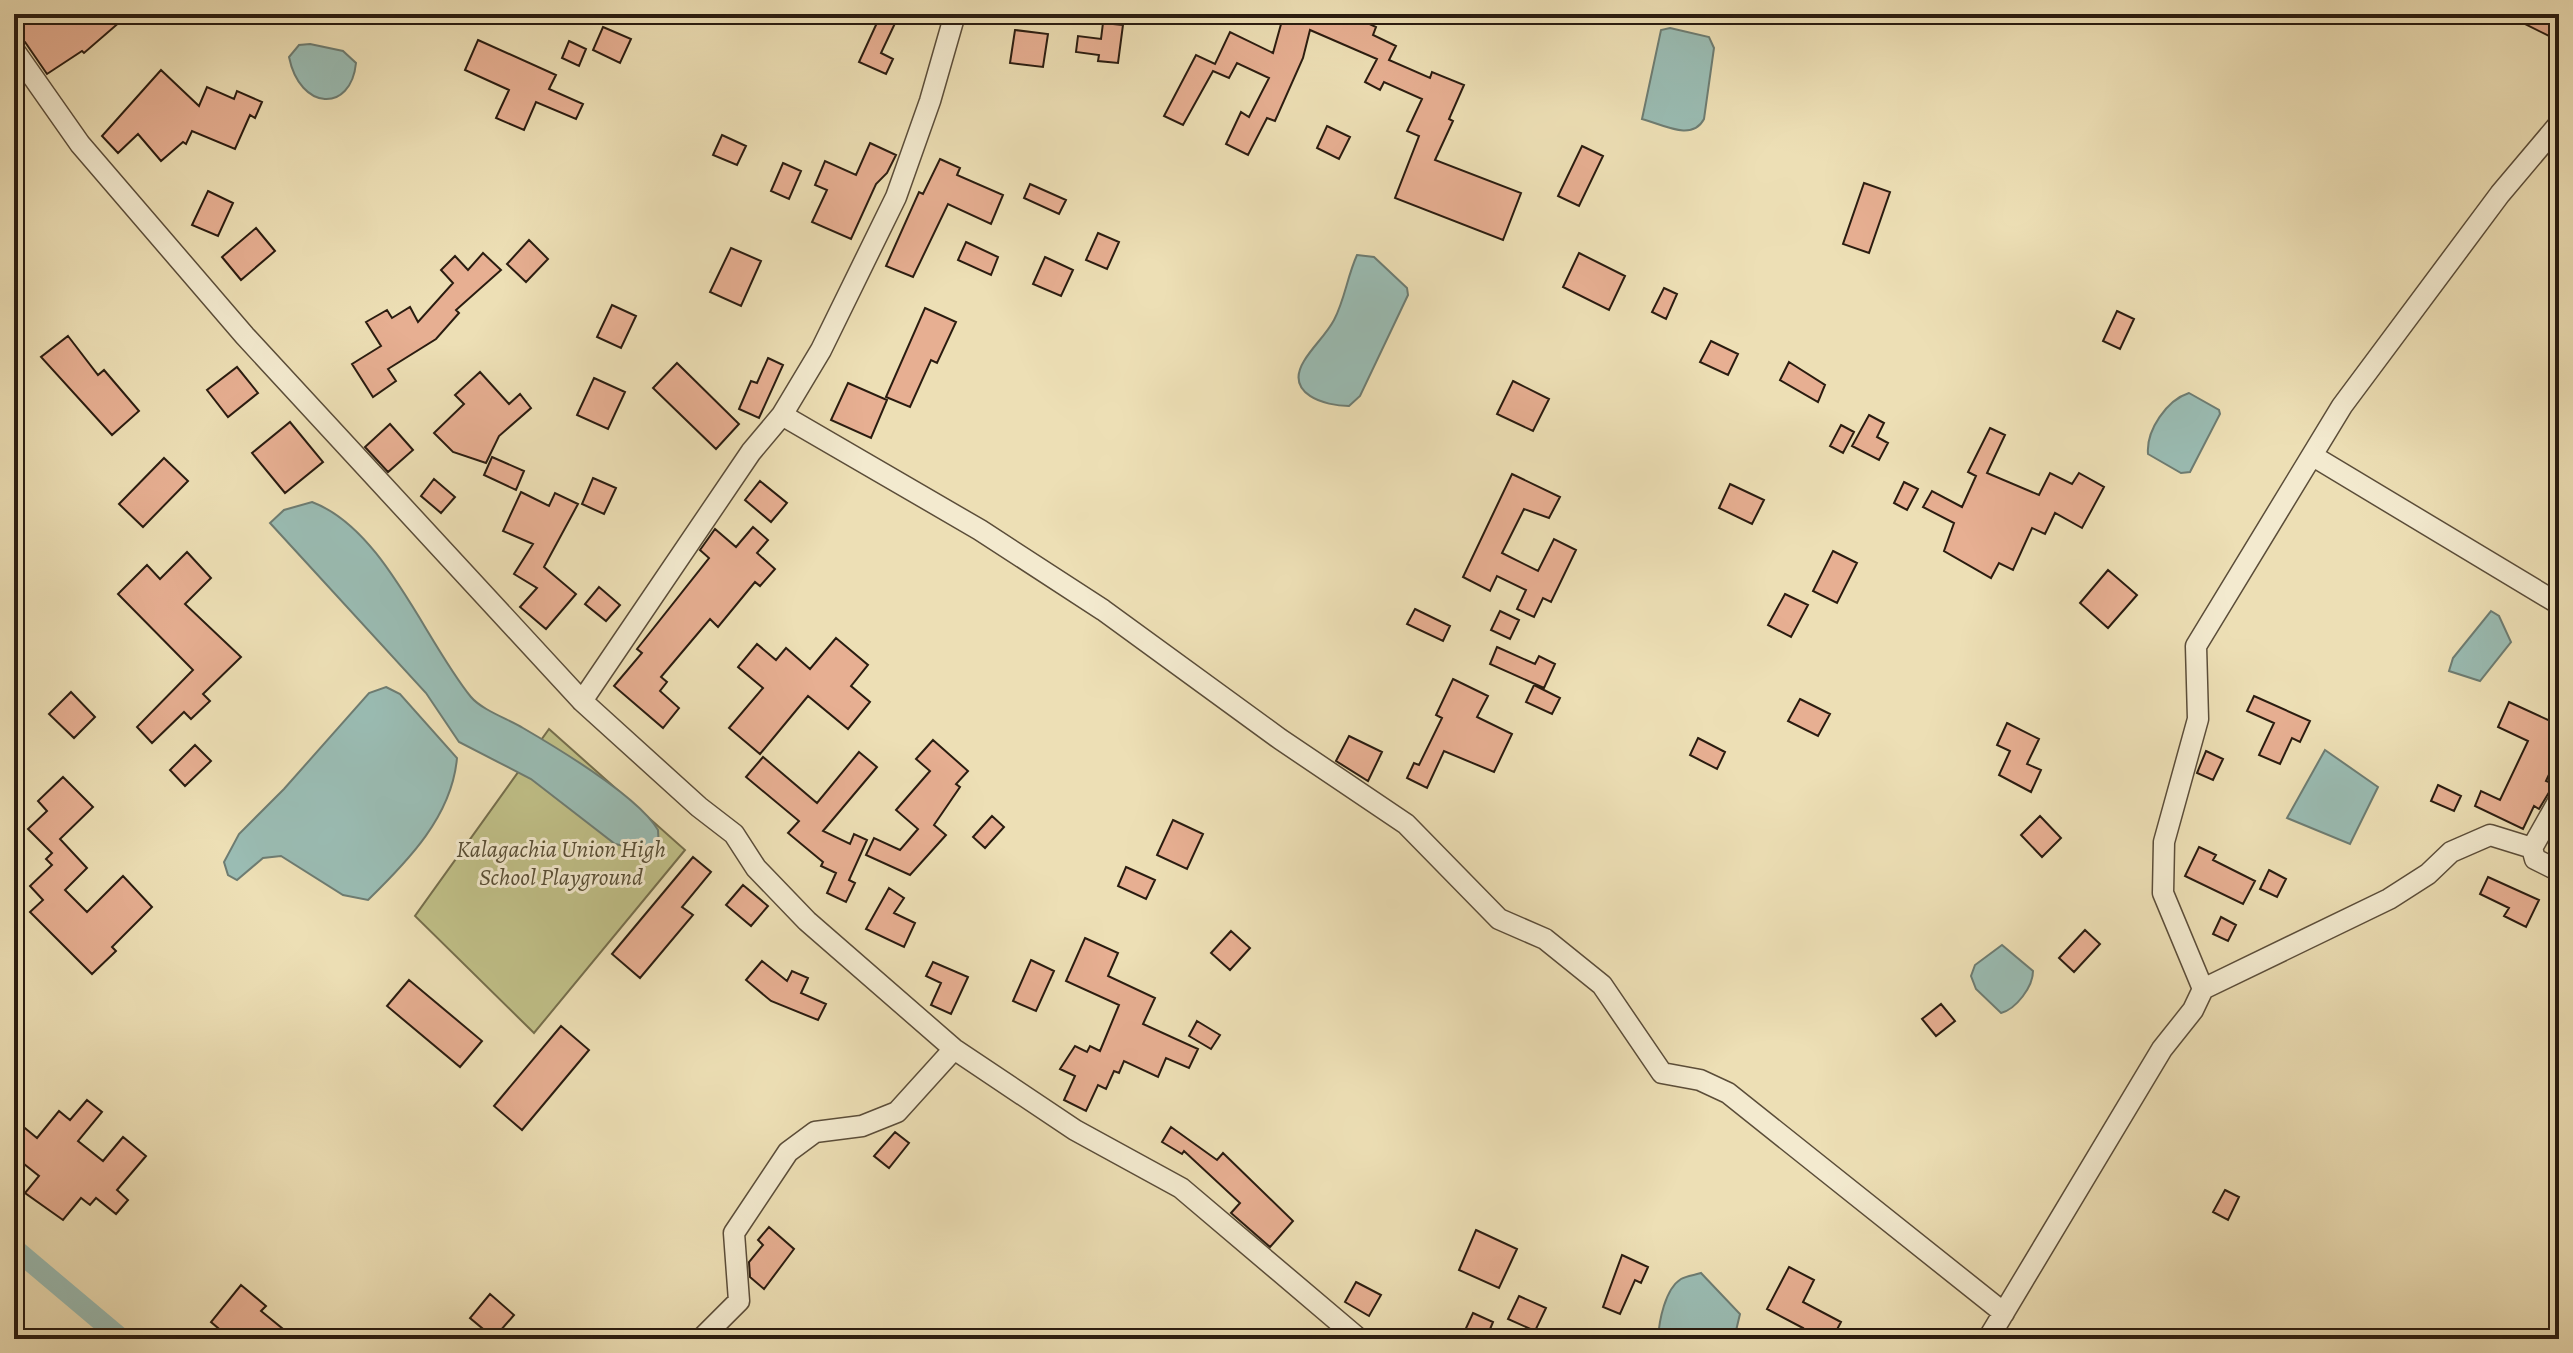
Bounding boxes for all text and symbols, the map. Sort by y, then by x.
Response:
park label: Kalagachia Union High School Playground [456,833,666,893]

